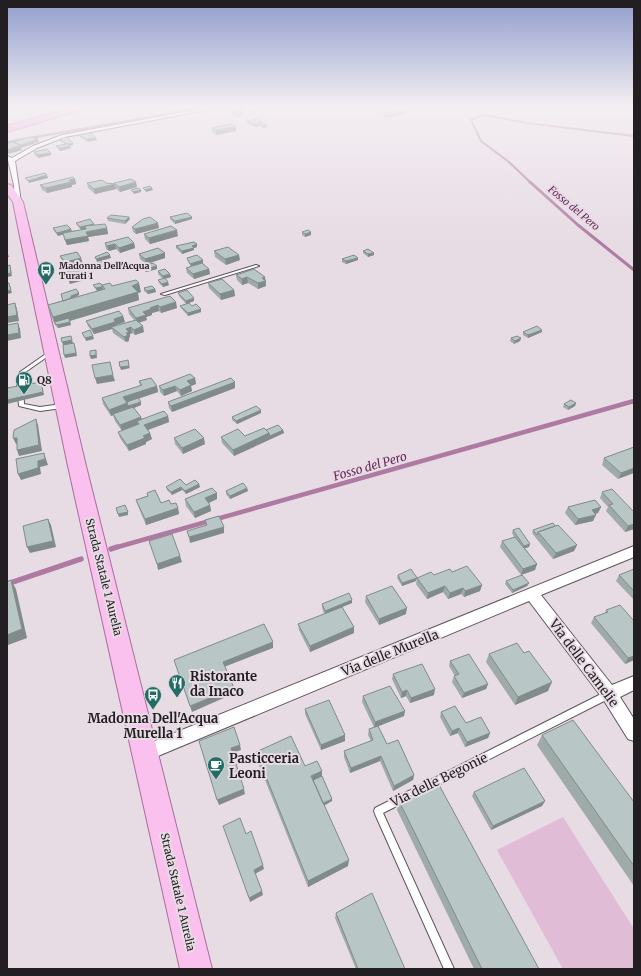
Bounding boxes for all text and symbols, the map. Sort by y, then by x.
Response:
water label: Fosso del Pero [545,182,603,233]
bus stop icon: Madonna Dell'Acqua Turati 1 [36,260,56,285]
place label: Madonna Dell'Acqua Turati 1 [59,260,150,281]
fuel station icon: Q8 [14,370,34,395]
place label: Q8 [37,373,52,387]
water label: Fosso del Pero [331,448,409,484]
street label: Strada Statale 1 Aurelia [83,517,125,637]
street label: Via delle Camelie [545,615,623,710]
street label: Via delle Murella [338,626,441,681]
place label: Ristorante da Inaco [190,668,257,700]
restaurant icon: Ristorante da Inaco [167,673,187,698]
bus stop icon: Madonna Dell'Acqua Murella 1 [143,685,163,710]
place label: Madonna Dell'Acqua Murella 1 [88,710,218,742]
street label: Via delle Begonie [387,749,491,811]
place label: Pasticceria Leoni [229,750,299,782]
cafe icon: Pasticceria Leoni [206,755,226,780]
street label: Strada Statale 1 Aurelia [158,832,198,952]

